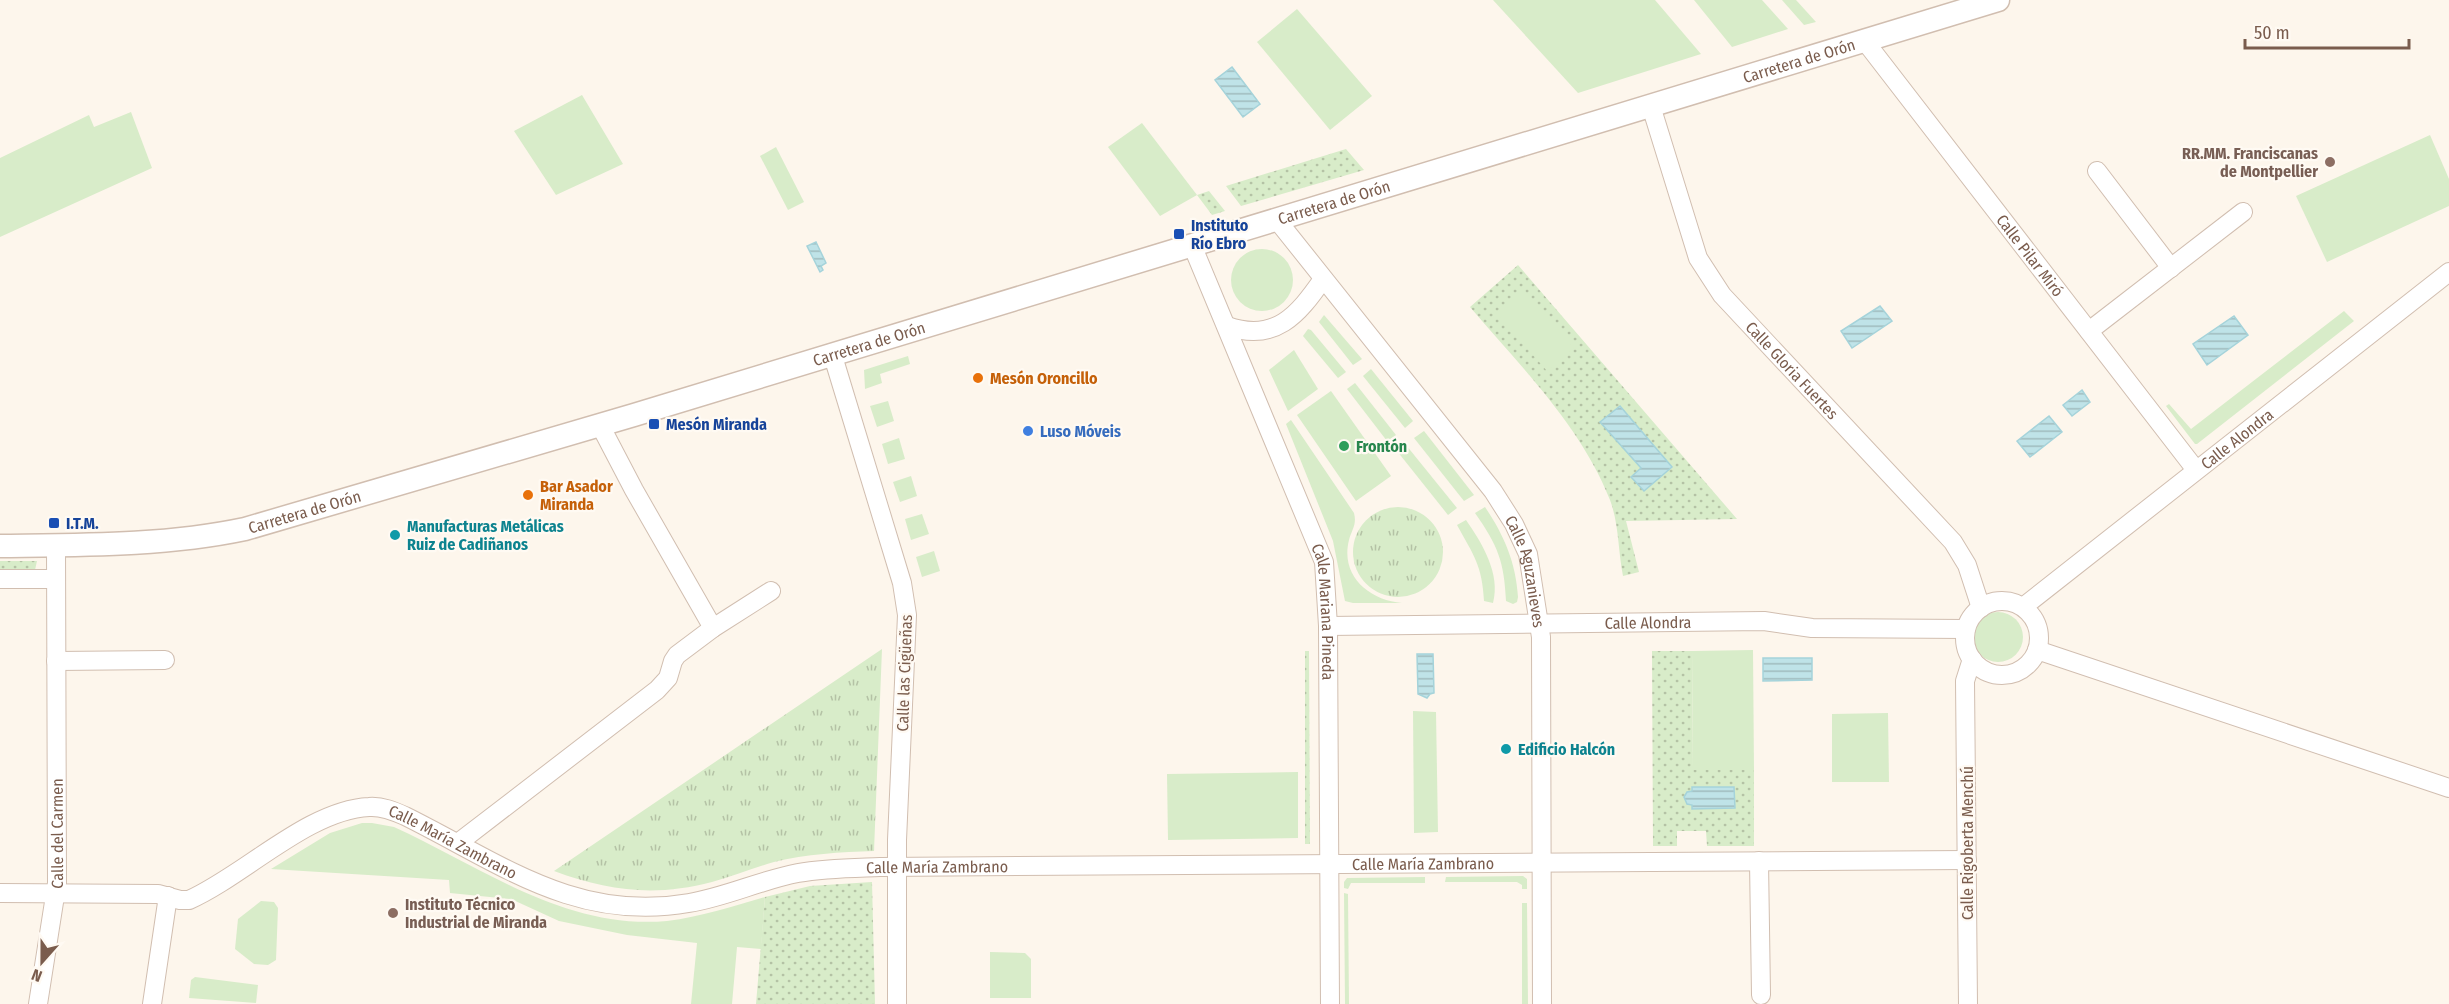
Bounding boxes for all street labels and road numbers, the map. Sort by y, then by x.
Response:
street label: Carretera de Orón [1741,35,1857,87]
street label: Carretera de Orón [1276,176,1393,229]
street label: Calle Pilar Miró [1992,211,2067,300]
street label: Carretera de Orón [811,318,928,370]
street label: Calle Gloria Fuertes [1742,318,1842,423]
street label: Calle Alondra [2197,405,2277,474]
street label: Carretera de Orón [246,487,363,538]
street label: Calle Aguzanieves [1501,512,1548,629]
street label: Calle Mariana Pineda [1307,541,1337,681]
street label: Calle Alondra [1605,613,1692,633]
street label: Calle las Cigüeñas [893,614,916,732]
street label: Calle Rigoberta Menchú [1958,766,1977,920]
street label: Calle del Carmen [47,778,67,890]
street label: Calle María Zambrano [386,801,520,883]
street label: Calle María Zambrano [1352,854,1494,874]
street label: Calle María Zambrano [866,857,1008,877]

